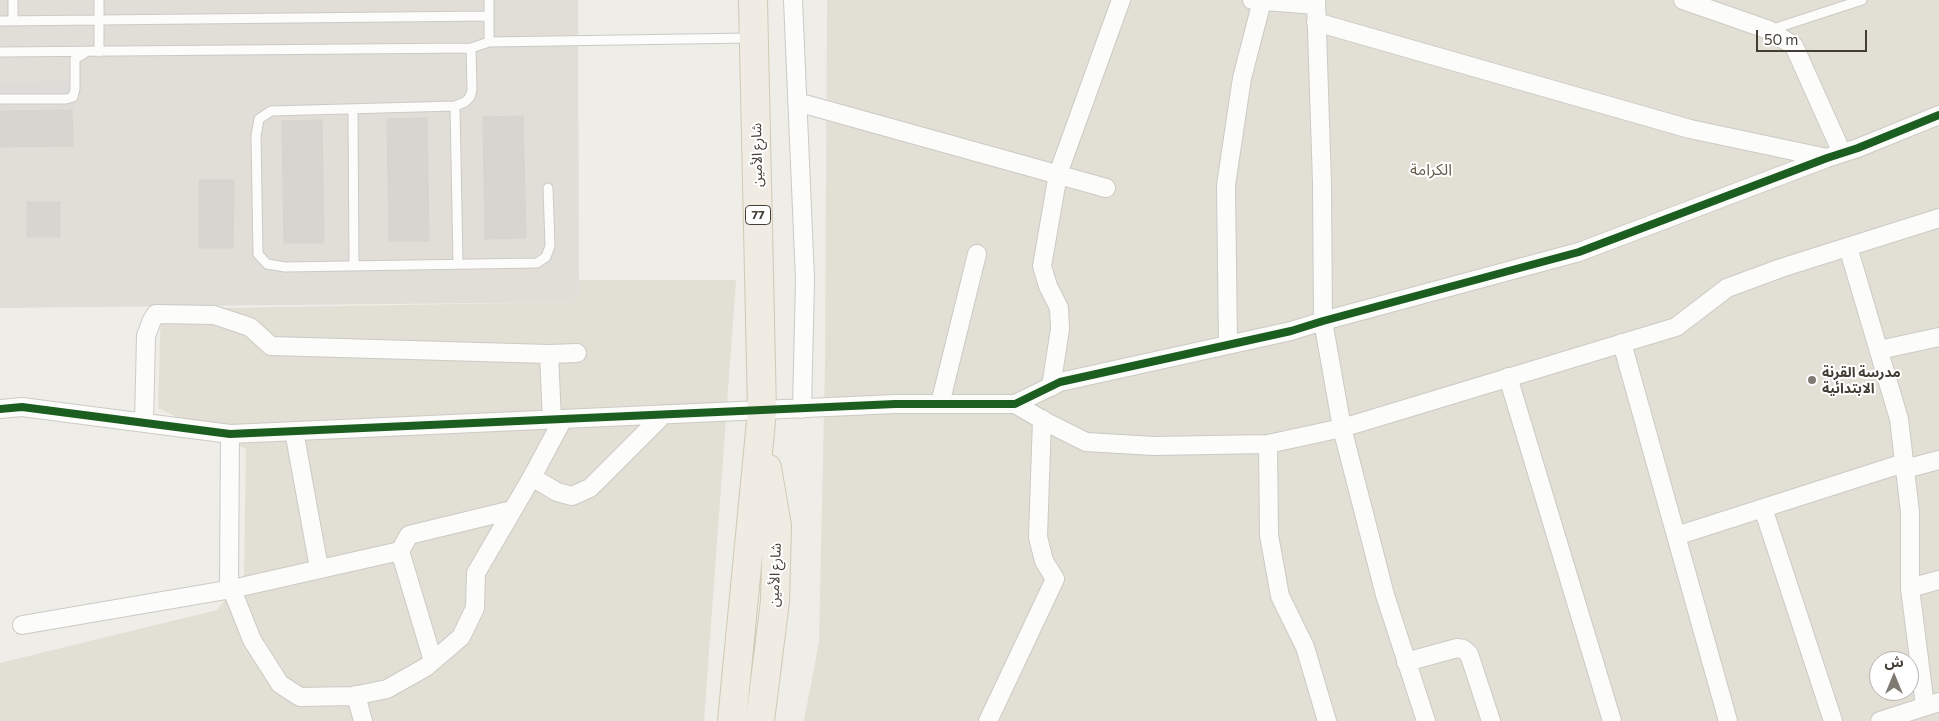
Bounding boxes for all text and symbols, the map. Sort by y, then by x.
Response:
scale bar [1759,20,1870,52]
text: 50 m [1764,30,1798,48]
street label: شارع الأمين [748,123,766,187]
district label: الكرامة [1410,160,1452,180]
road number: 77 [746,206,770,224]
place label: مدرسة القرنة الابتدائية [1822,364,1901,397]
marker: مدرسة القرنة الابتدائية [1806,374,1818,386]
street label: شارع الأمين [765,543,785,607]
north arrow [1869,651,1919,701]
text: ش [1884,653,1904,670]

